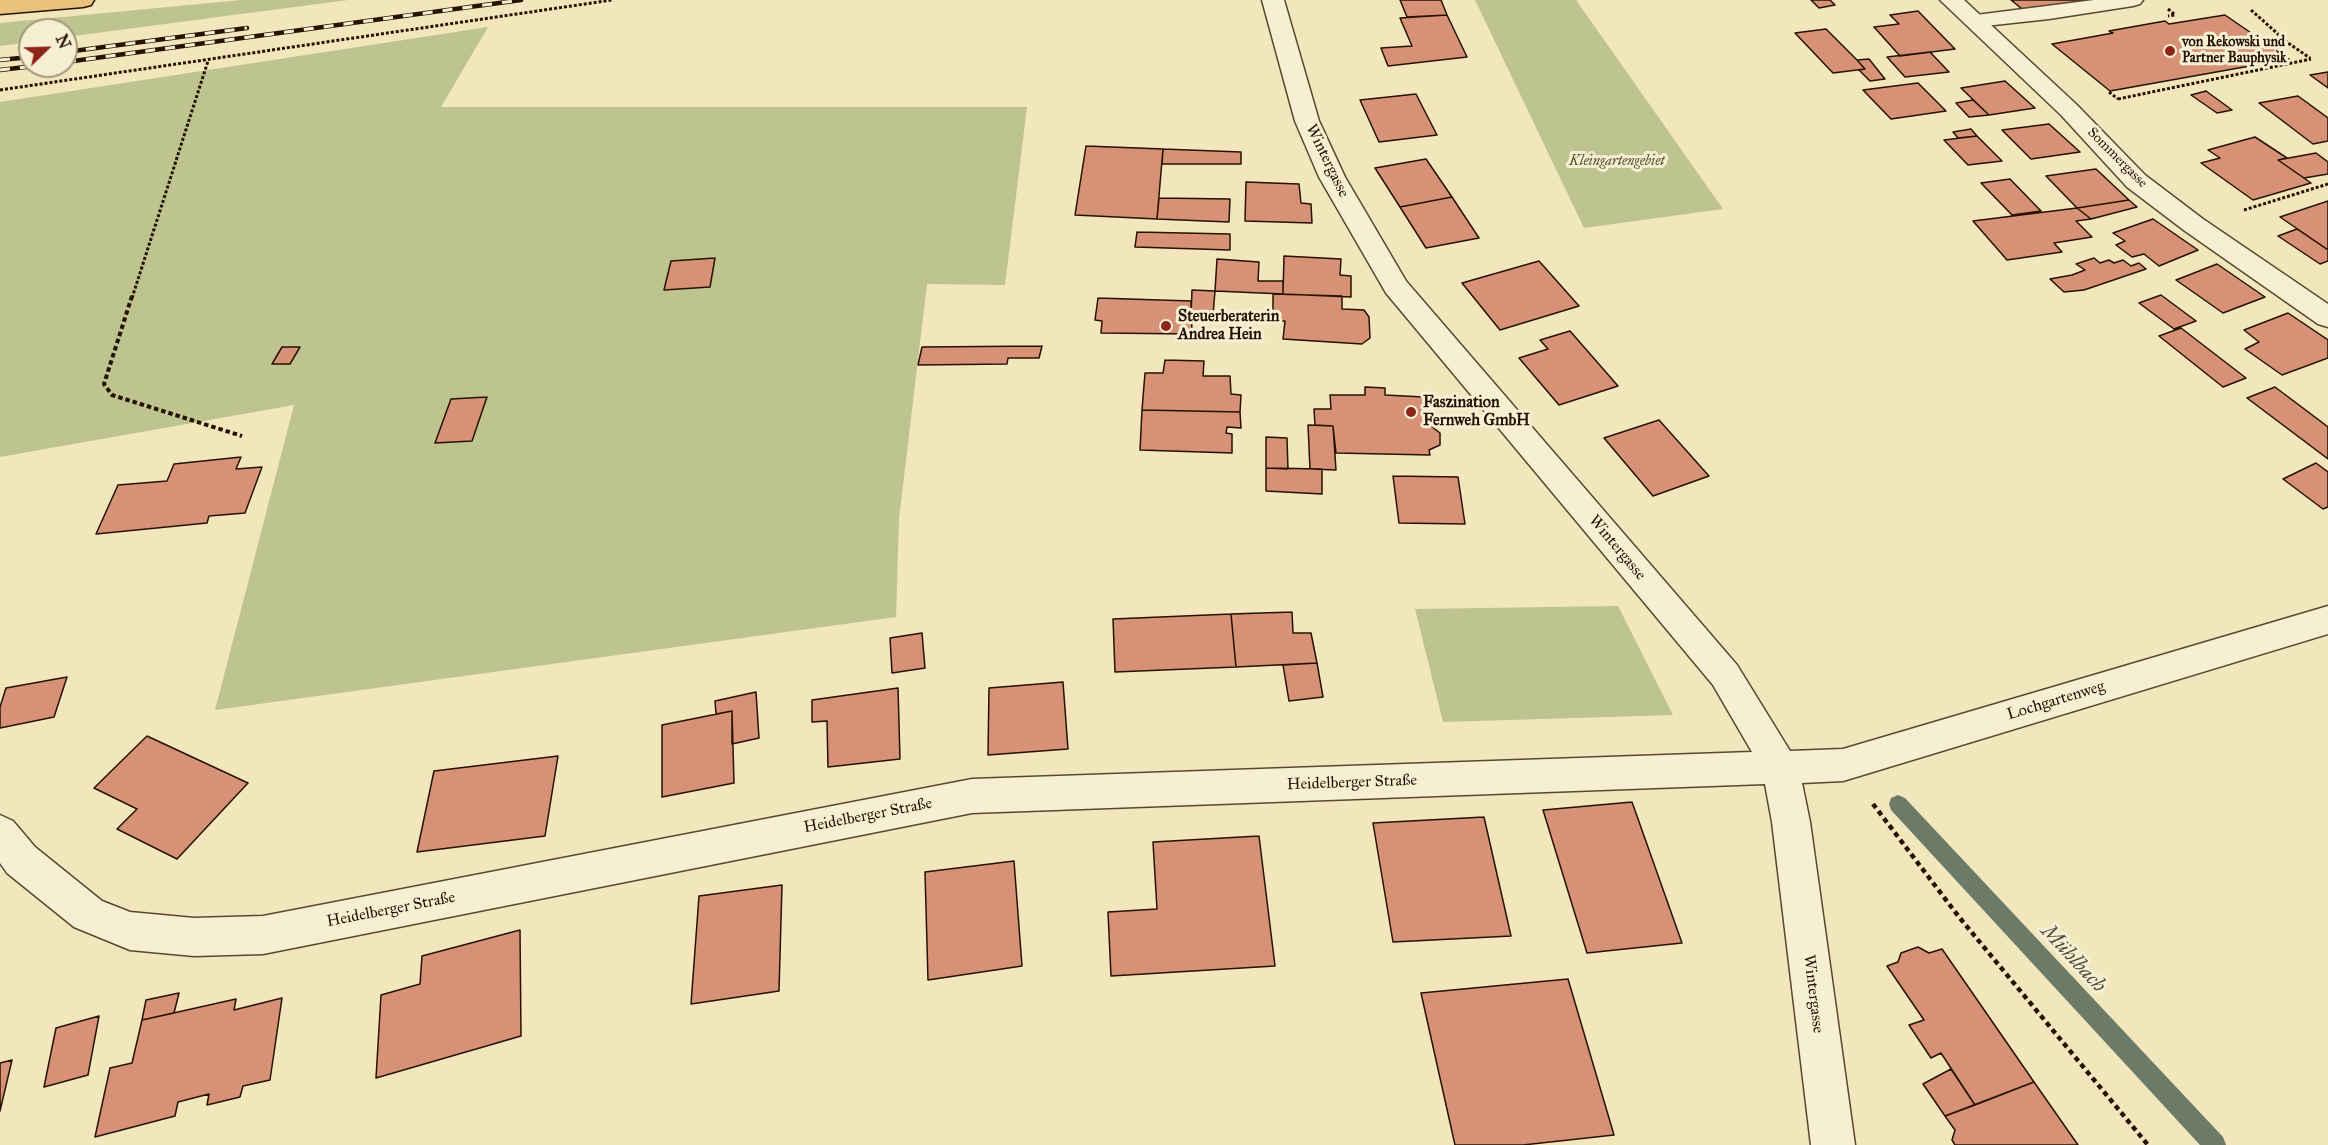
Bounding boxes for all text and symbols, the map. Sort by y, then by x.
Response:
north arrow [18,18,78,78]
text: N [52,32,75,52]
place label: von Rekowski und Partner Bauphysik [2182,35,2287,68]
marker: von Rekowski und Partner Bauphysik [2163,44,2177,58]
street label: Wintergasse [1301,121,1353,201]
street label: Sommergasse [2083,124,2151,192]
park label: Kleingartengebiet [1569,154,1665,170]
place label: Steuerberaterin Andrea Hein [1178,307,1279,345]
marker: Steuerberaterin Andrea Hein [1159,319,1173,333]
place label: Faszination Fernweh GmbH [1423,393,1530,431]
marker: Faszination Fernweh GmbH [1404,405,1418,419]
street label: Wintergasse [1584,512,1650,584]
street label: Lochgartenweg [2005,677,2107,725]
street label: Heidelberger Straße [1287,771,1417,795]
street label: Heidelberger Straße [802,794,934,838]
street label: Heidelberger Straße [325,888,457,932]
water label: Mühlbach [2035,920,2111,998]
street label: Wintergasse [1799,954,1827,1034]

